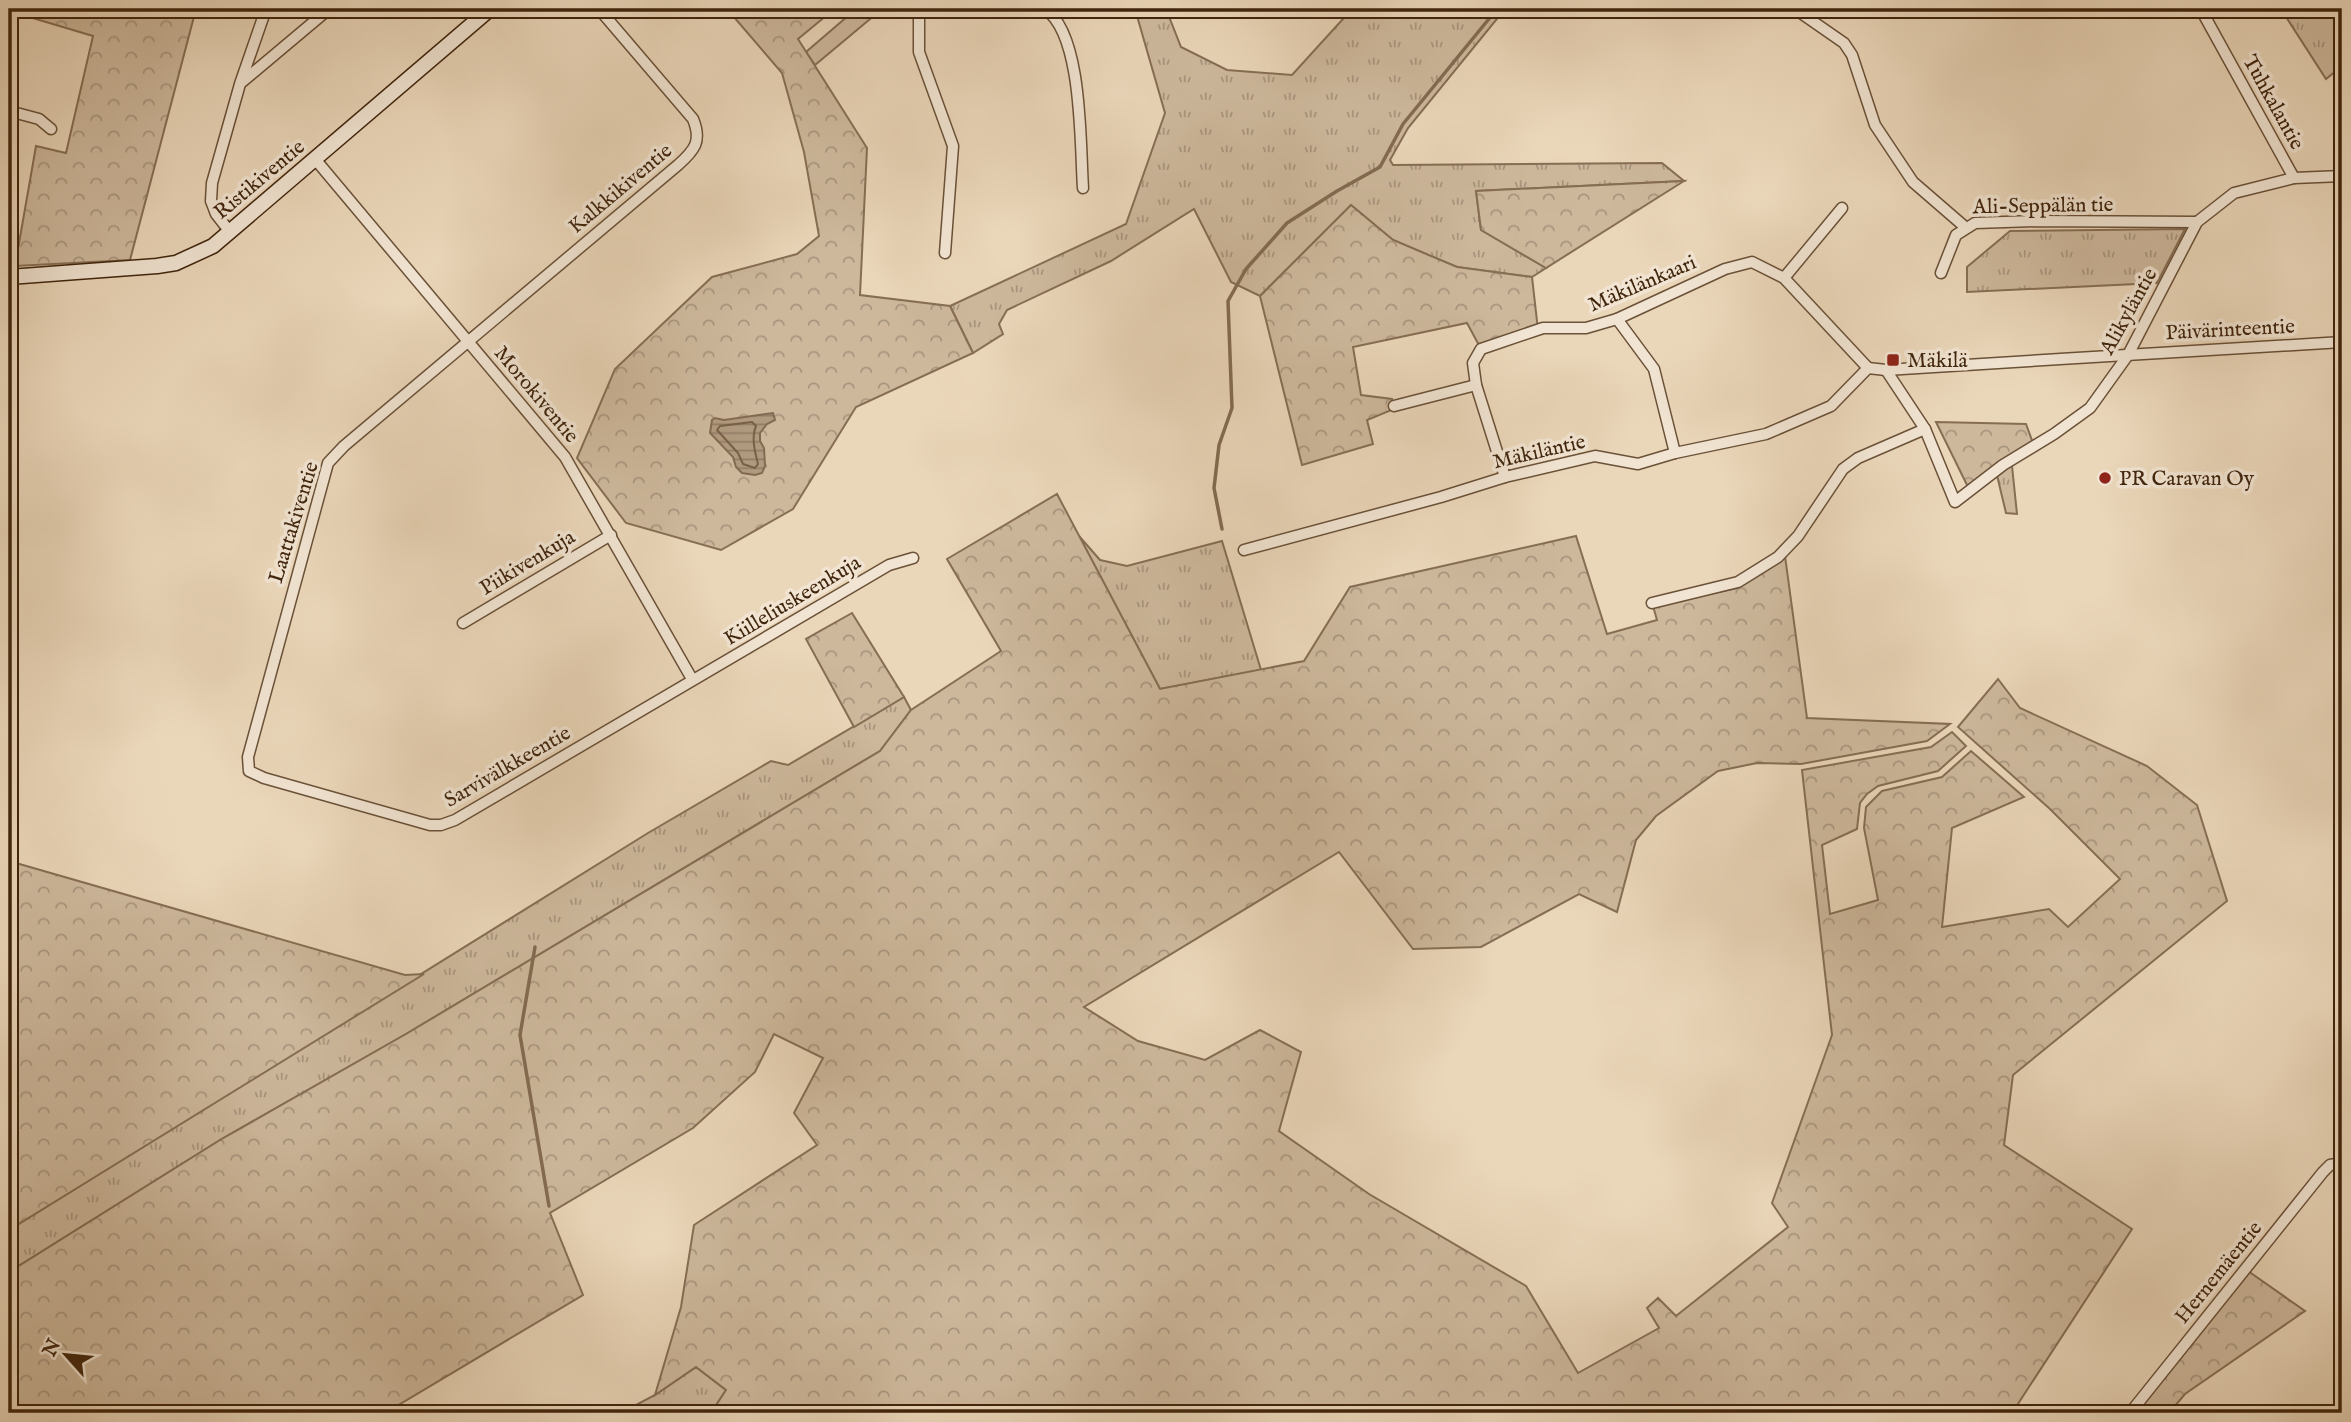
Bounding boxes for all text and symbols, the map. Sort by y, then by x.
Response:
street label: Tuhkalantie [2236,51,2310,155]
street label: Ristikiventie [209,134,311,226]
street label: Kalkkikiventie [564,138,679,240]
street label: Ali-Seppälän tie [1972,192,2114,221]
street label: Mäkilänkaari [1585,250,1701,319]
street label: Alikyläntie [2094,263,2164,361]
street label: Päivärinteentie [2165,314,2296,347]
street label: Morokiventie [487,341,585,449]
place label: Mäkilä [1907,348,1968,375]
marker: Mäkilä [1885,352,1901,368]
street label: Mäkiläntie [1490,429,1589,476]
street label: Laattakiventie [263,458,326,586]
place label: PR Caravan Oy [2119,466,2255,493]
marker: PR Caravan Oy [2097,470,2113,486]
street label: Piikivenkuja [475,524,581,602]
street label: Kiilleliuskeenkuja [720,549,867,653]
street label: Sarvivälkkeentie [440,720,576,814]
street label: Hernemäentie [2170,1216,2269,1330]
north arrow [32,1320,102,1390]
text: N [38,1335,67,1362]

